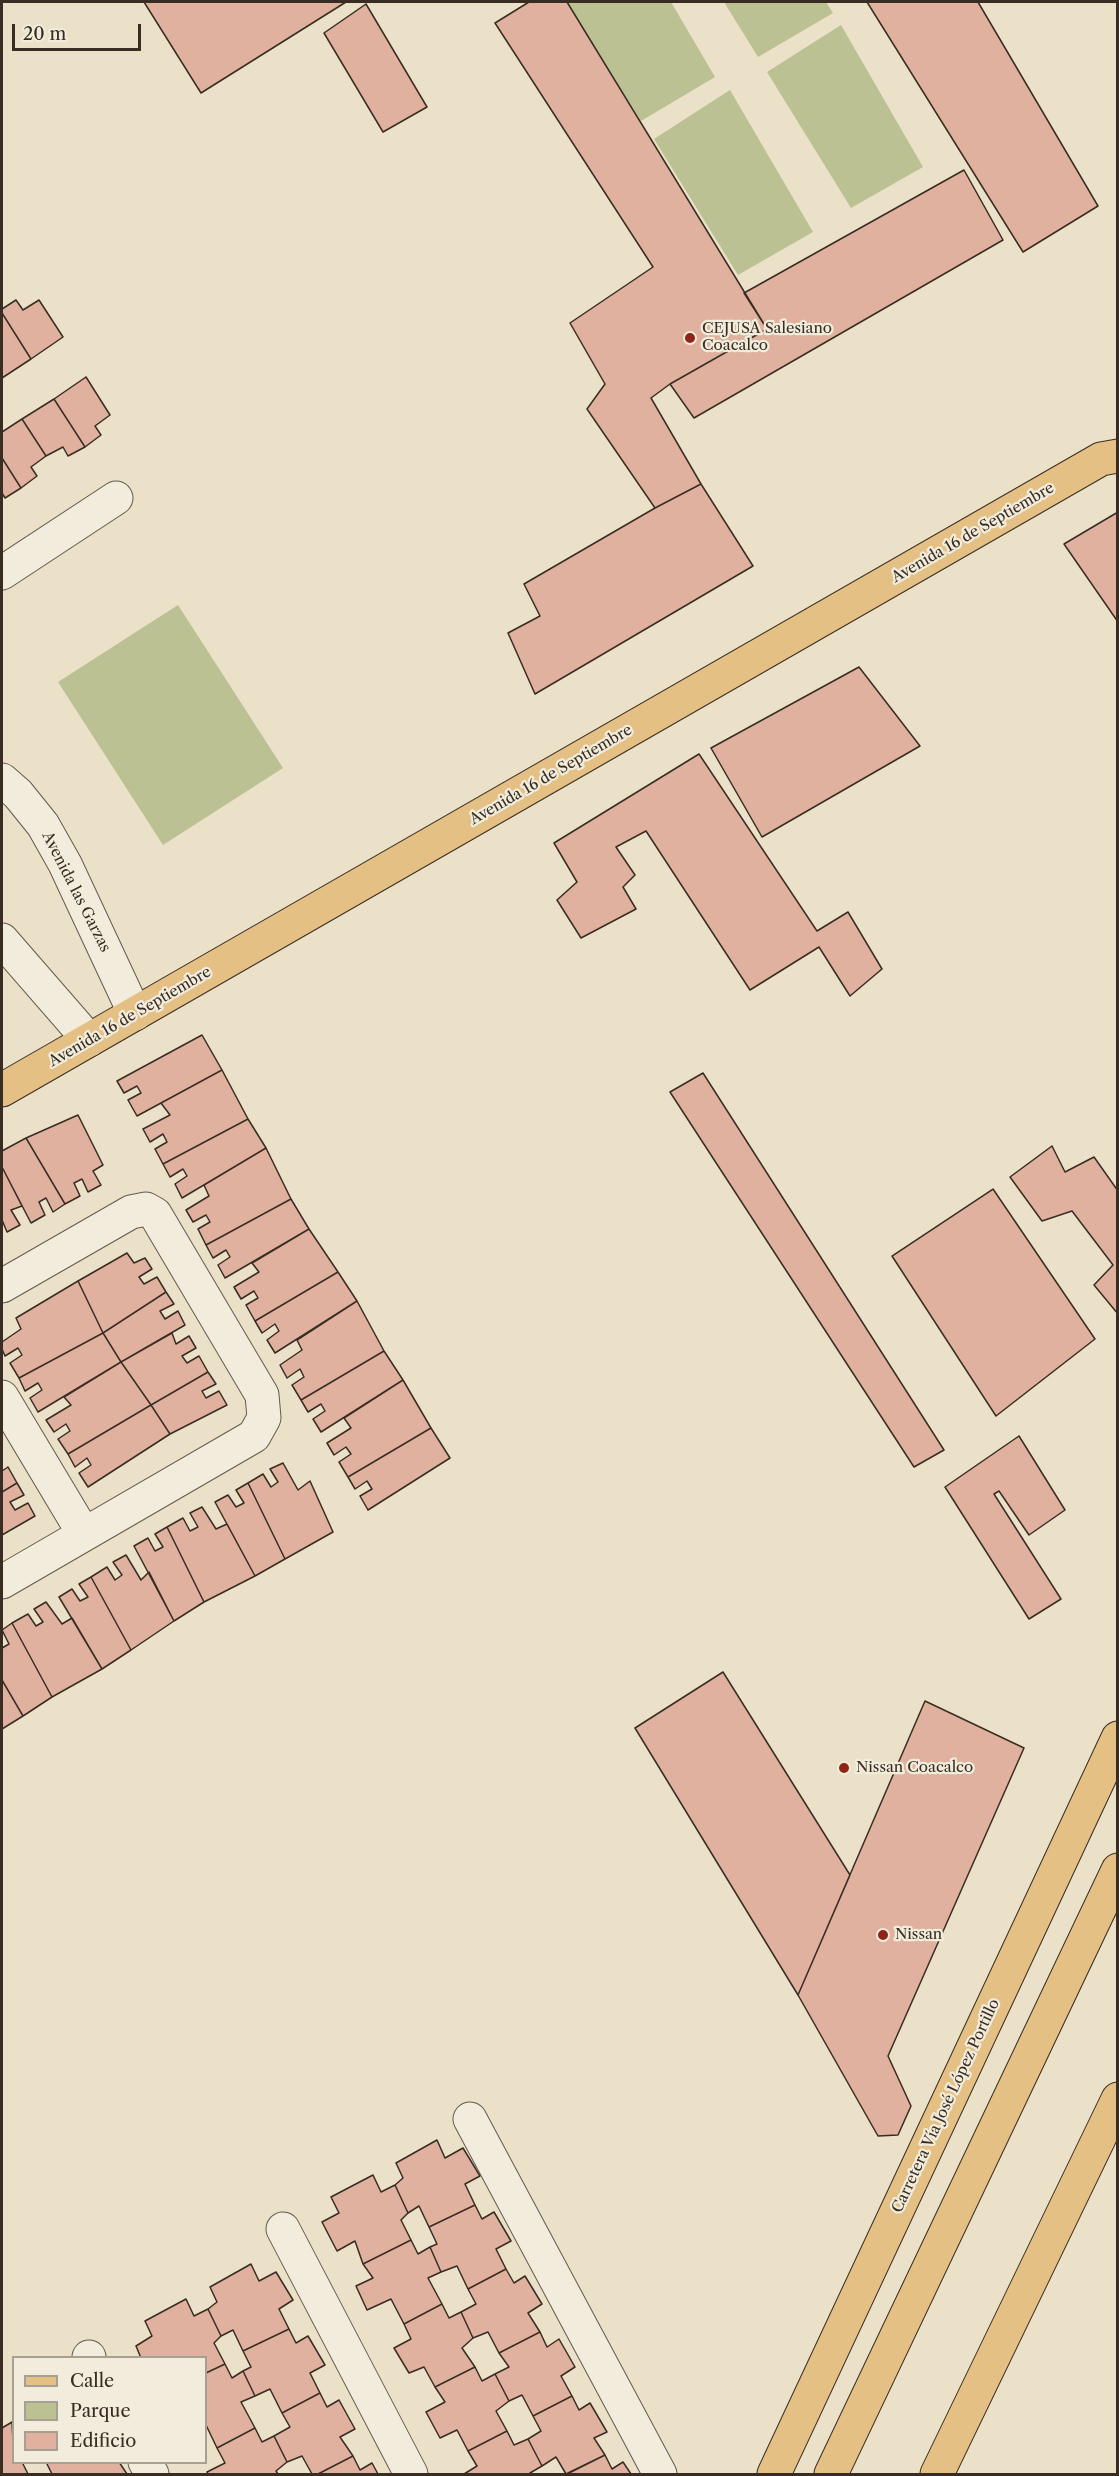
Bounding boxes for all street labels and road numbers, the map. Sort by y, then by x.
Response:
street label: Avenida 16 de Septiembre [889,479,1057,587]
street label: Avenida 16 de Septiembre [467,721,635,829]
street label: Avenida las Garzas [38,829,114,955]
street label: Avenida 16 de Septiembre [46,963,214,1071]
street label: Carretera Vía José López Portillo [888,1996,1004,2216]

